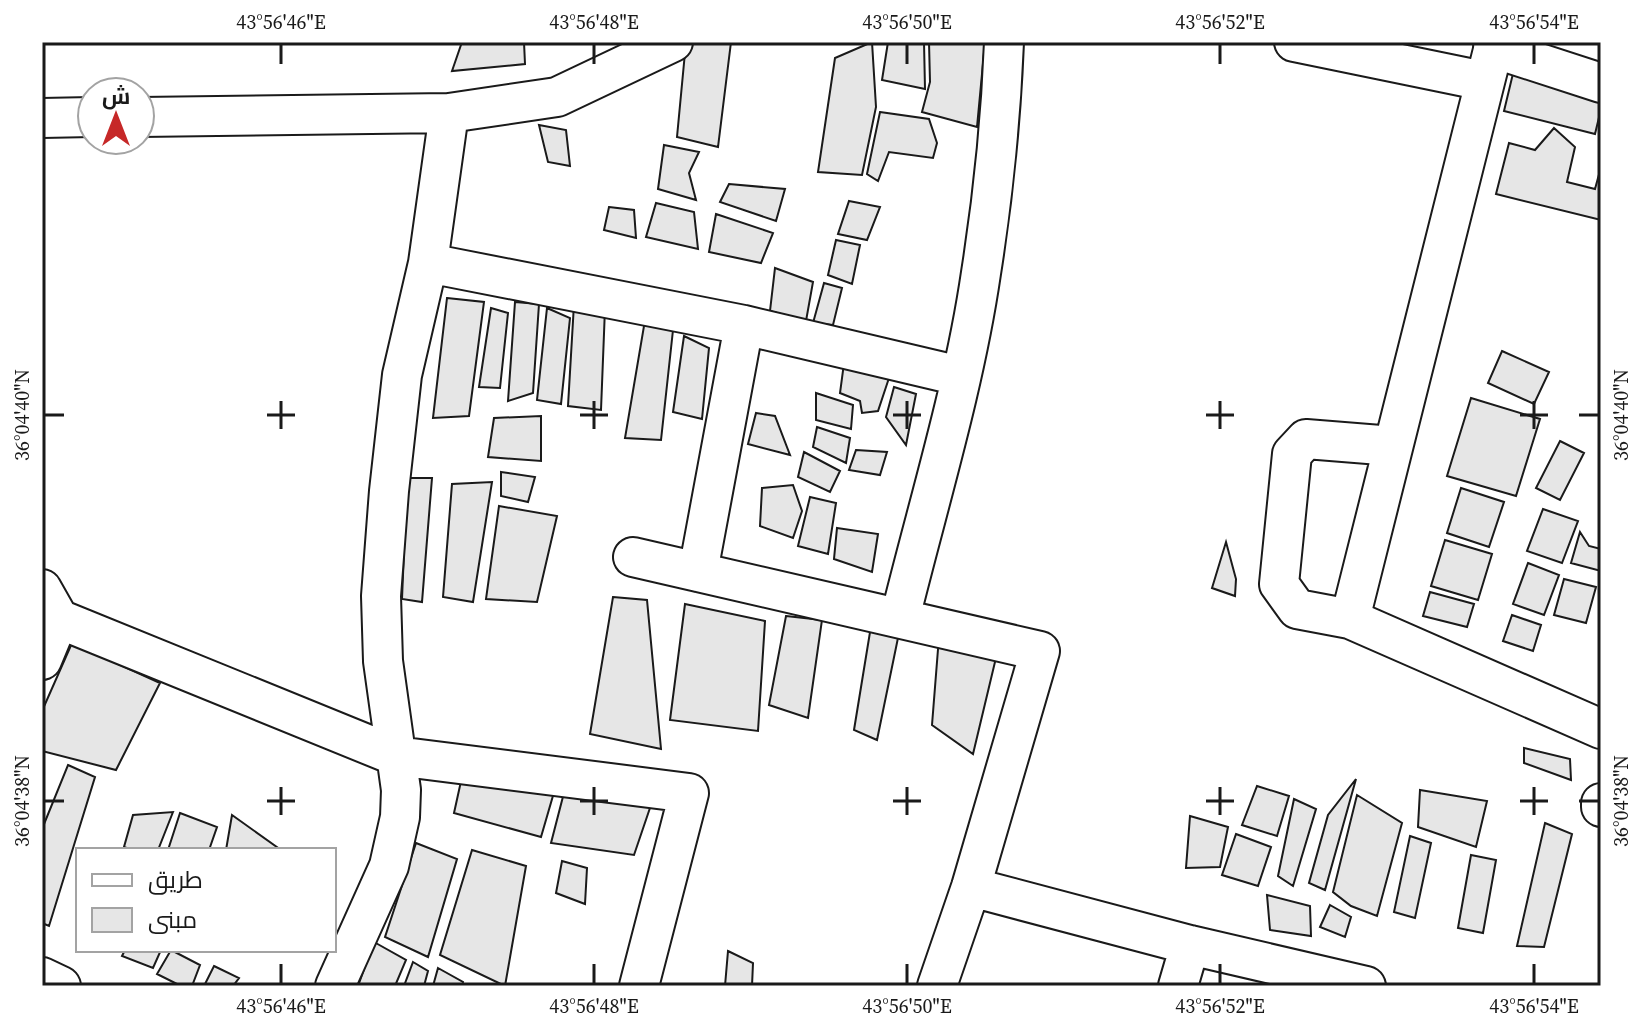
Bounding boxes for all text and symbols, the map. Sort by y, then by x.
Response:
text: 43°56'46"E [236,8,326,36]
text: 43°56'48"E [549,8,639,36]
text: 43°56'50"E [862,8,952,36]
text: 43°56'52"E [1175,8,1265,36]
text: 43°56'54"E [1489,8,1579,36]
north arrow [76,76,156,156]
text: ش [102,81,130,111]
text: 36°04'40"N [8,369,36,461]
text: 36°04'40"N [1607,369,1635,461]
text: 36°04'38"N [8,755,36,847]
text: 36°04'38"N [1607,755,1635,847]
legend [76,848,336,952]
text: طريق [148,863,203,896]
text: مبنى [148,903,197,936]
text: 43°56'46"E [236,992,326,1020]
text: 43°56'48"E [549,992,639,1020]
text: 43°56'50"E [862,992,952,1020]
text: 43°56'52"E [1175,992,1265,1020]
text: 43°56'54"E [1489,992,1579,1020]

